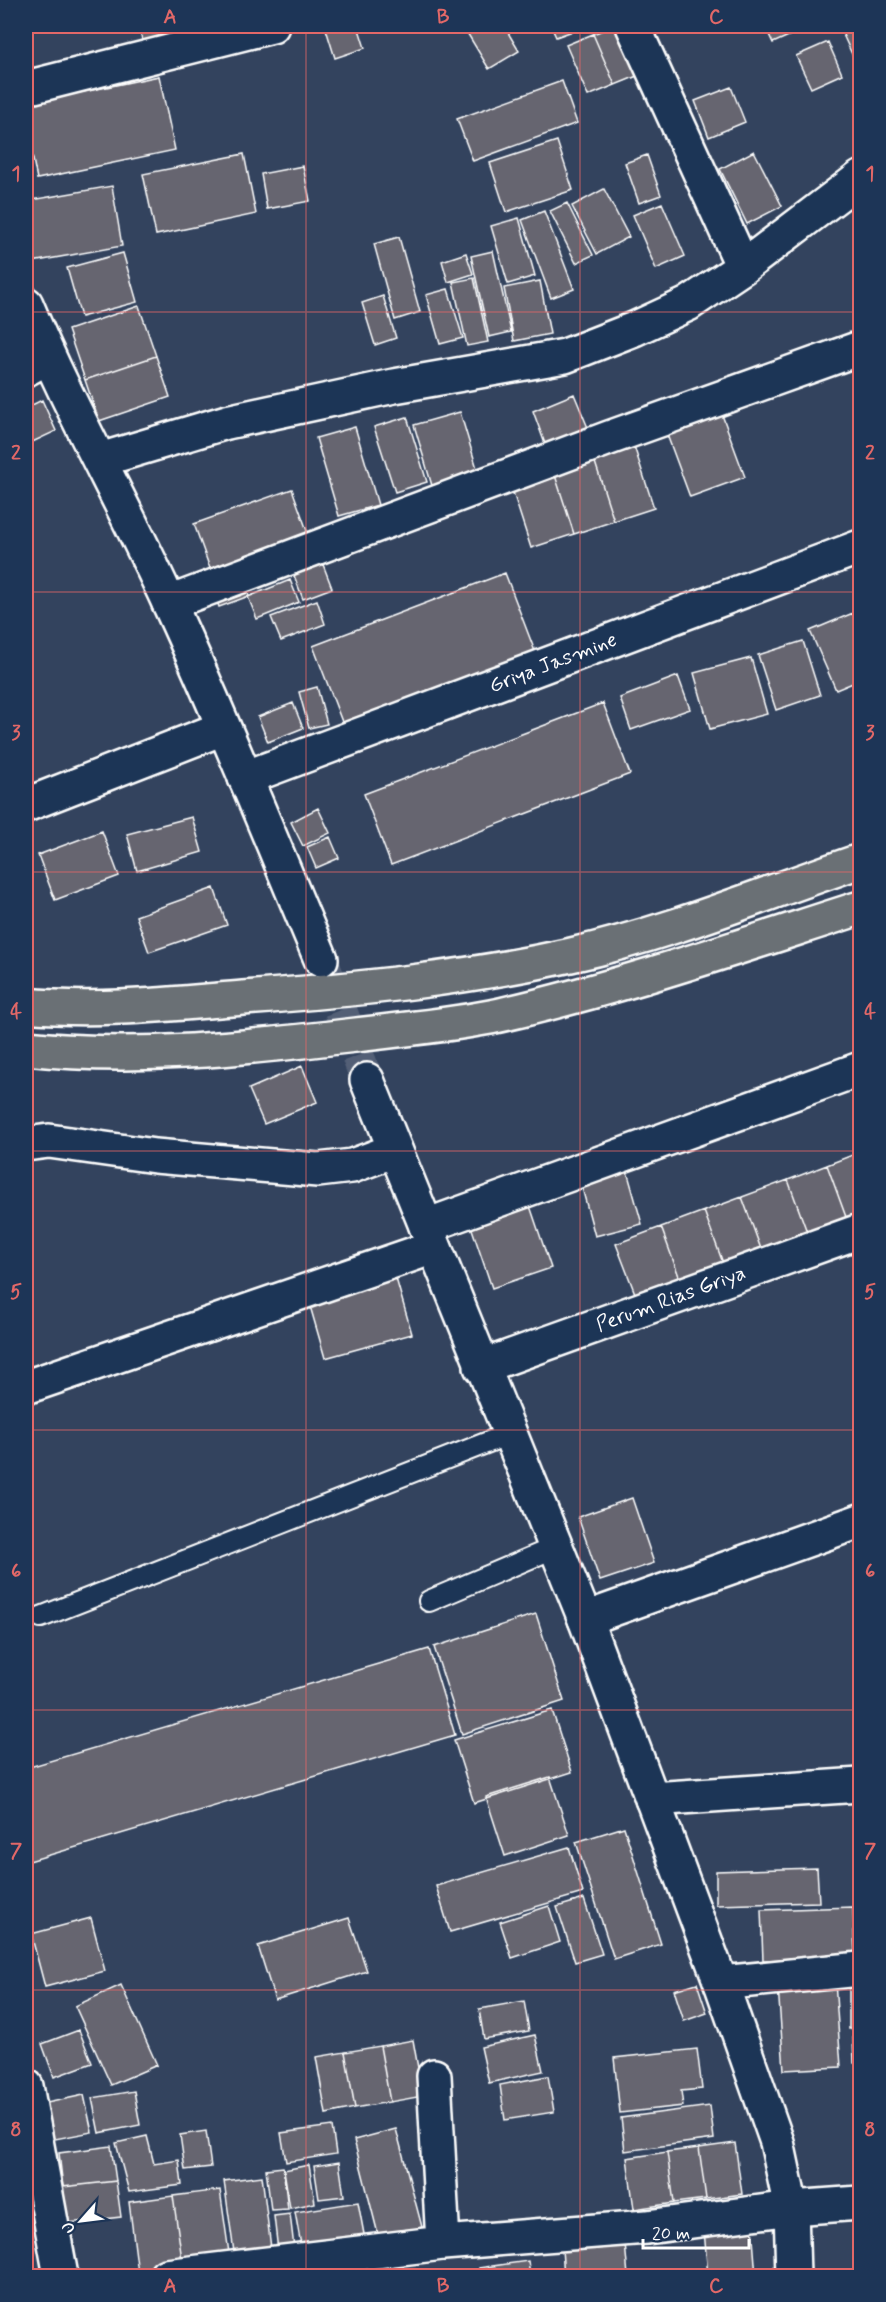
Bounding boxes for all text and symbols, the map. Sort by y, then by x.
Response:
text: A [163,4,177,31]
text: B [437,4,450,31]
text: C [709,4,724,31]
text: 1 [12,161,20,188]
text: 1 [866,161,874,188]
text: 2 [11,440,21,467]
text: 2 [865,440,875,467]
street label: Griya Jasmine [485,626,621,700]
text: 3 [11,720,21,747]
text: 3 [865,720,875,747]
text: 4 [10,999,22,1026]
text: 4 [864,999,876,1026]
street label: Perum Rias Griya [592,1259,750,1339]
text: 5 [10,1279,22,1306]
text: 5 [864,1279,876,1306]
text: 6 [11,1558,21,1585]
text: 6 [865,1558,875,1585]
text: 7 [10,1838,22,1865]
text: 7 [864,1838,876,1865]
text: 8 [10,2117,22,2144]
text: 8 [864,2117,876,2144]
north arrow [51,2191,111,2251]
scale bar [643,2212,750,2250]
text: U [57,2218,81,2237]
text: 20 m [652,2222,690,2246]
text: A [163,2273,177,2300]
text: B [437,2273,450,2300]
text: C [709,2273,724,2300]

